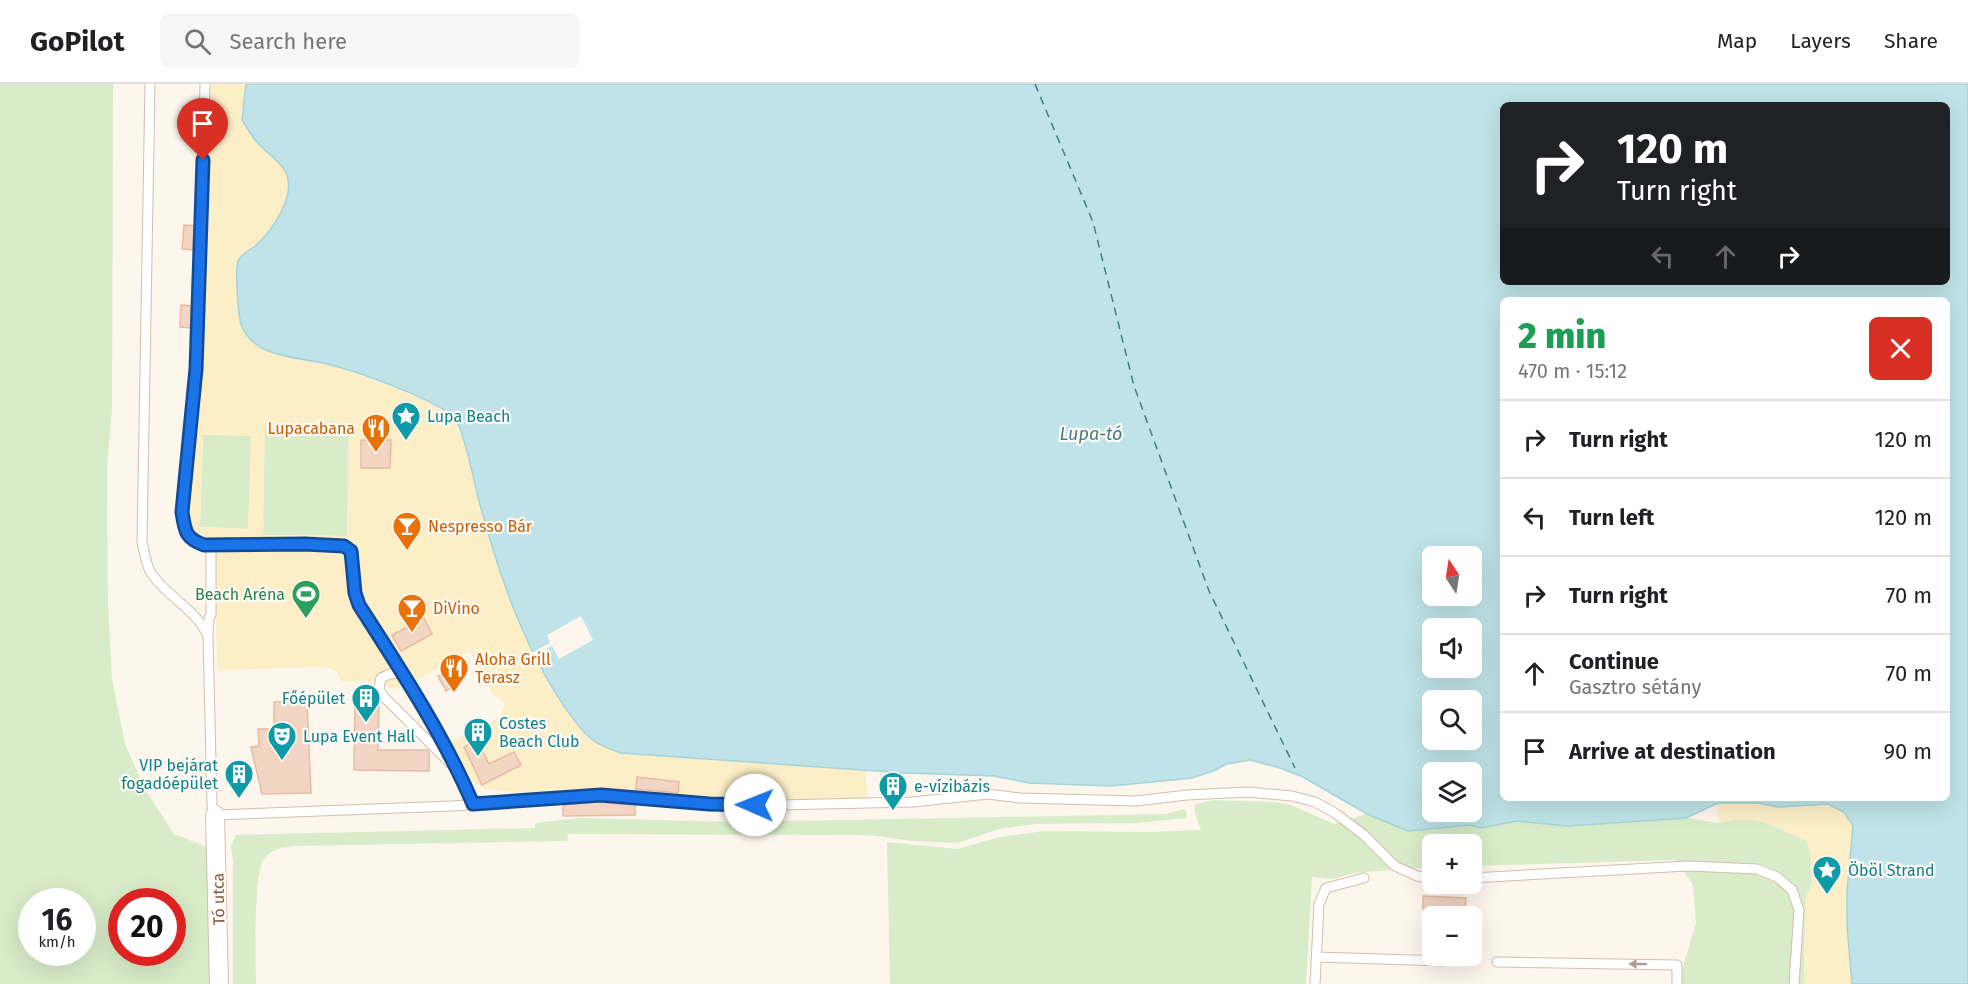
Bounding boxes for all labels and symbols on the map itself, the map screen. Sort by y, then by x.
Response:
pin [177,98,228,160]
place icon: Lupa Beach [390,400,422,442]
place label: Lupa Beach [427,407,510,426]
restaurant icon: Lupacabana [360,412,392,454]
place label: Lupacabana [268,419,355,438]
water label: Lupa-tó [1060,423,1122,445]
bar icon: Nespresso Bár [391,510,423,552]
place label: Nespresso Bár [428,517,533,536]
north arrow [1422,546,1482,606]
sports icon: Beach Aréna [290,578,322,620]
place label: Beach Aréna [195,585,285,604]
bar icon: DiVino [396,592,428,634]
place label: DiVino [433,599,480,618]
place label: Aloha Grill Terasz [475,650,551,687]
restaurant icon: Aloha Grill Terasz [438,652,470,694]
building icon: Főépület [350,682,382,724]
place label: Főépület [282,689,345,708]
place label: Costes Beach Club [499,714,580,751]
building icon: Costes Beach Club [462,716,494,758]
theatre icon: Lupa Event Hall [266,720,298,762]
place label: Lupa Event Hall [303,727,416,746]
place label: VIP bejárat fogadóépület [121,756,218,793]
building icon: VIP bejárat fogadóépület [223,758,255,800]
building icon: e-vízibázis [877,770,909,812]
position arrow [723,773,787,837]
place label: e-vízibázis [914,777,990,796]
place icon: Öböl Strand [1811,854,1843,896]
place label: Öböl Strand [1848,861,1935,880]
street label: Tó utca [209,873,228,925]
speed limit sign: 20 [108,888,186,966]
one-way arrow [1628,959,1647,969]

